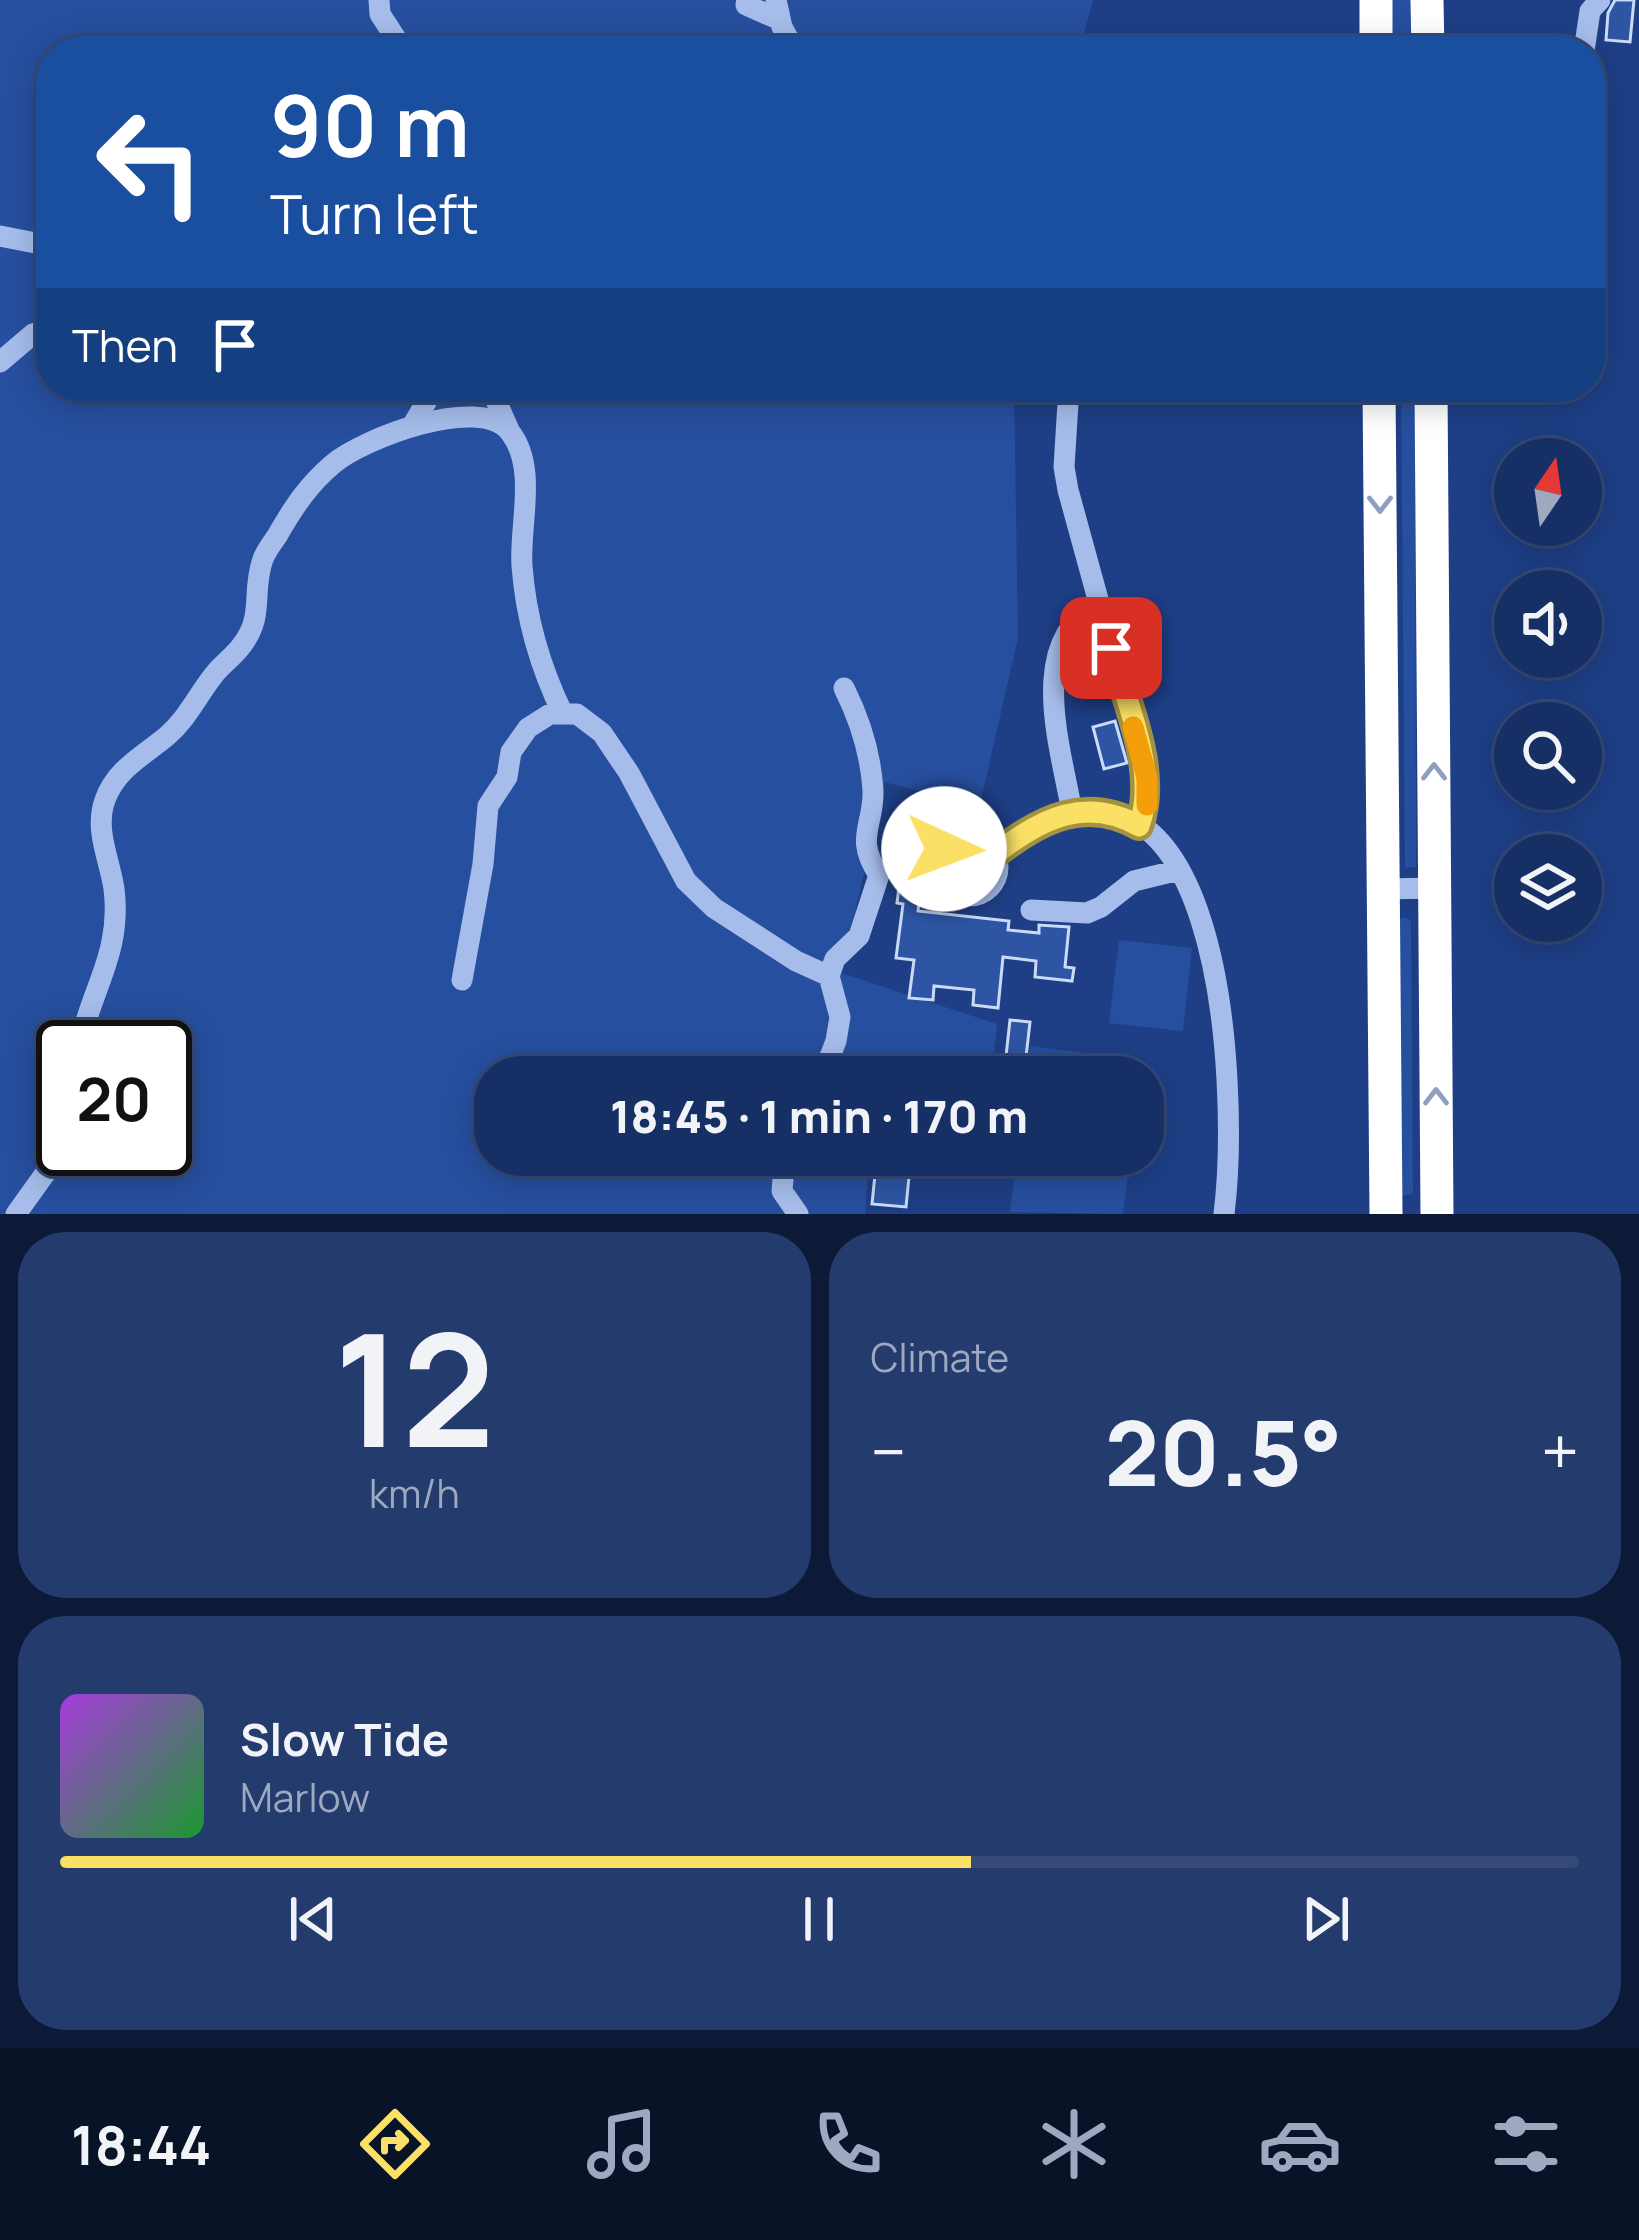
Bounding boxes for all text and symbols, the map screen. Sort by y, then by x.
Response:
text: 90 m [270,67,470,182]
icon: left [72,84,228,240]
text: Turn left [270,176,479,250]
icon: arrive [202,312,268,378]
text: Then [72,314,178,376]
north arrow [1494,438,1602,546]
map controls [1494,438,1602,942]
one-way arrow [1367,495,1393,514]
button: sound [1494,570,1602,678]
pin [1060,597,1162,699]
icon: arrive [1078,615,1144,681]
button: search [1494,702,1602,810]
one-way arrow [1421,762,1447,780]
position arrow [881,786,1007,912]
button: layers [1494,834,1602,942]
speed limit sign: 20 [36,1020,192,1176]
text: 18:45 · 1 min · 170 m [610,1085,1028,1147]
one-way arrow [1423,1087,1449,1105]
text: 12 [334,1281,495,1494]
text: Climate [871,1330,1009,1384]
text: 20.5° [1105,1390,1342,1513]
text: − [871,1406,906,1496]
text: + [1541,1406,1579,1496]
text: km/h [369,1466,460,1520]
text: Slow Tide [240,1708,449,1770]
text: Marlow [240,1770,370,1824]
icon: previous [280,1886,346,1952]
icon: pause [786,1886,852,1952]
icon: next [1293,1886,1359,1952]
icon: directions [353,2102,437,2186]
icon: music [580,2102,664,2186]
icon: phone [806,2102,890,2186]
icon: climate [1032,2102,1116,2186]
icon: car [1258,2102,1342,2186]
icon: filters [1484,2102,1568,2186]
text: 18:44 [71,2107,211,2181]

